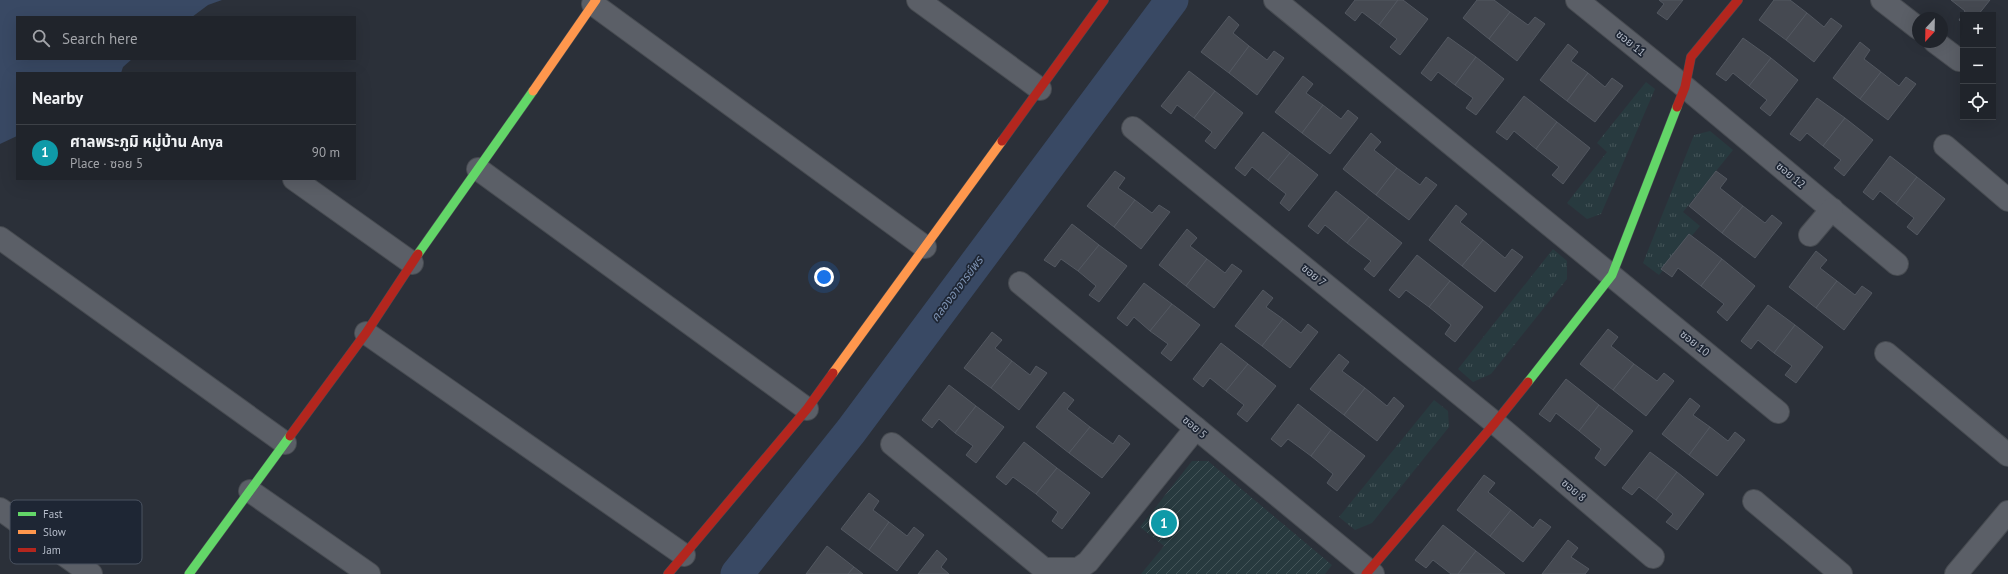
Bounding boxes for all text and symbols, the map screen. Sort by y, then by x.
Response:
north arrow [1912,12,1948,48]
map controls [1960,12,1996,120]
button: + [1960,12,1996,48]
search box [16,16,356,60]
icon: search [30,27,52,49]
street label: ซอย 11 [1613,27,1649,59]
text: Search here [62,29,138,48]
button: − [1960,48,1996,84]
button: locate [1960,84,1996,120]
text: Nearby [32,87,83,109]
text: ศาลพระภูมิ หมู่บ้าน Anya [70,132,223,151]
text: 1 [41,144,49,161]
text: 90 m [312,144,340,161]
text: Place · ซอย 5 [70,155,143,172]
street label: ซอย 12 [1774,159,1808,191]
water label: คลองอาจารย์พร [927,252,987,324]
street label: ซอย 7 [1299,261,1329,289]
your location [814,267,834,287]
street label: ซอย 10 [1677,327,1713,359]
street label: ซอย 5 [1180,413,1210,441]
street label: ซอย 8 [1559,476,1589,504]
legend [10,500,142,564]
text: Fast [43,507,63,521]
pin: 1 [1151,508,1177,538]
text: Slow [43,525,66,539]
text: Jam [42,543,61,557]

